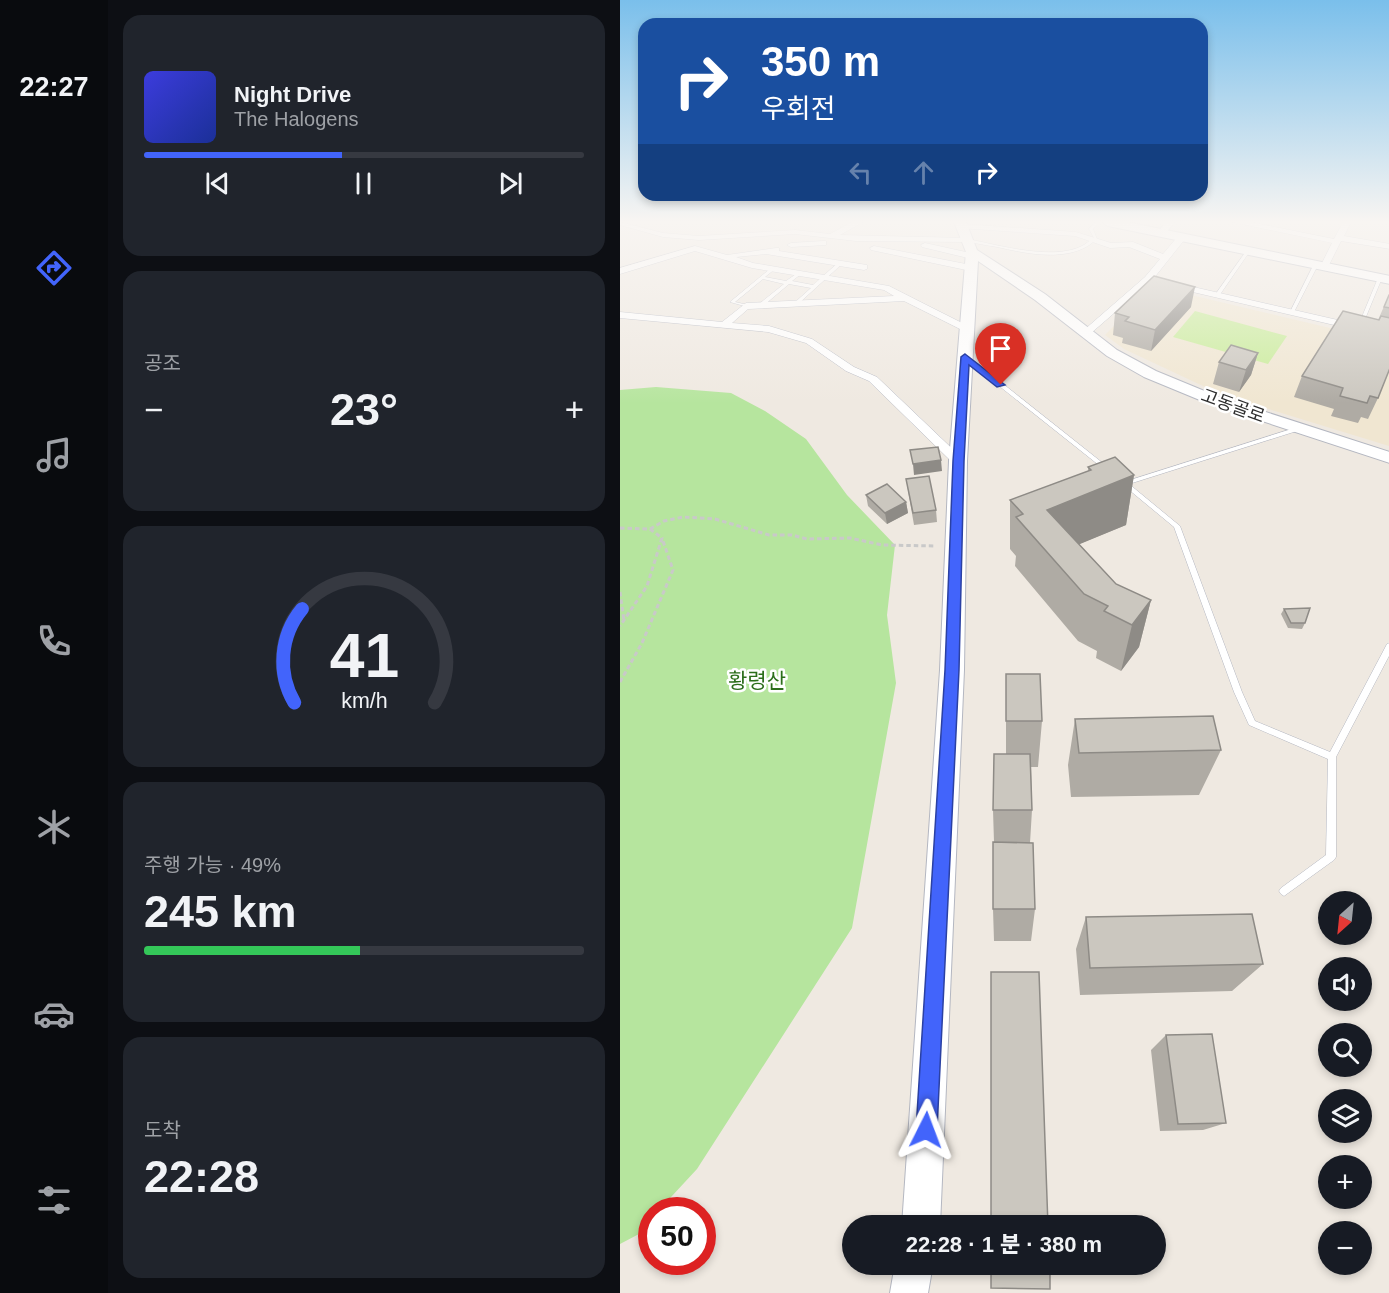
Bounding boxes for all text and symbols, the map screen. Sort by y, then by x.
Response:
text: 350 m [761,38,880,85]
icon: right [662,42,740,120]
text: 22:27 [19,72,89,102]
text: Night Drive [234,82,351,107]
text: 우회전 [761,94,836,124]
text: The Halogens [234,108,359,130]
icon: left [844,156,877,189]
icon: ahead [907,156,940,189]
icon: right [970,156,1003,189]
icon: previous [201,167,234,200]
icon: pause [347,167,380,200]
icon: next [494,167,527,200]
icon: directions [33,247,75,289]
pin [975,323,1026,385]
icon: arrive [984,332,1017,365]
text: 공조 [144,352,181,374]
text: 23° [330,384,398,435]
street label: 고동골로 [1198,385,1268,427]
text: − [144,391,163,428]
text: + [565,391,584,428]
icon: music [33,434,75,476]
icon: phone [33,620,75,662]
text: 41 [329,622,399,691]
park label: 황령산 [728,669,786,692]
text: km/h [341,690,387,714]
icon: climate [33,806,75,848]
text: 주행 가능 · 49% [144,854,281,876]
text: 245 km [144,886,297,937]
north arrow [1318,891,1372,945]
map controls [1318,891,1372,1275]
button: sound [1318,957,1372,1011]
icon: car [33,993,75,1035]
button: search [1318,1023,1372,1077]
button: layers [1318,1089,1372,1143]
position arrow [894,1098,958,1162]
text: 도착 [144,1119,181,1141]
text: 22:28 [144,1151,259,1202]
button: + [1318,1155,1372,1209]
icon: filters [33,1179,75,1221]
speed limit sign: 50 [638,1197,716,1275]
button: − [1318,1221,1372,1275]
text: 22:28 · 1 분 · 380 m [906,1232,1102,1257]

